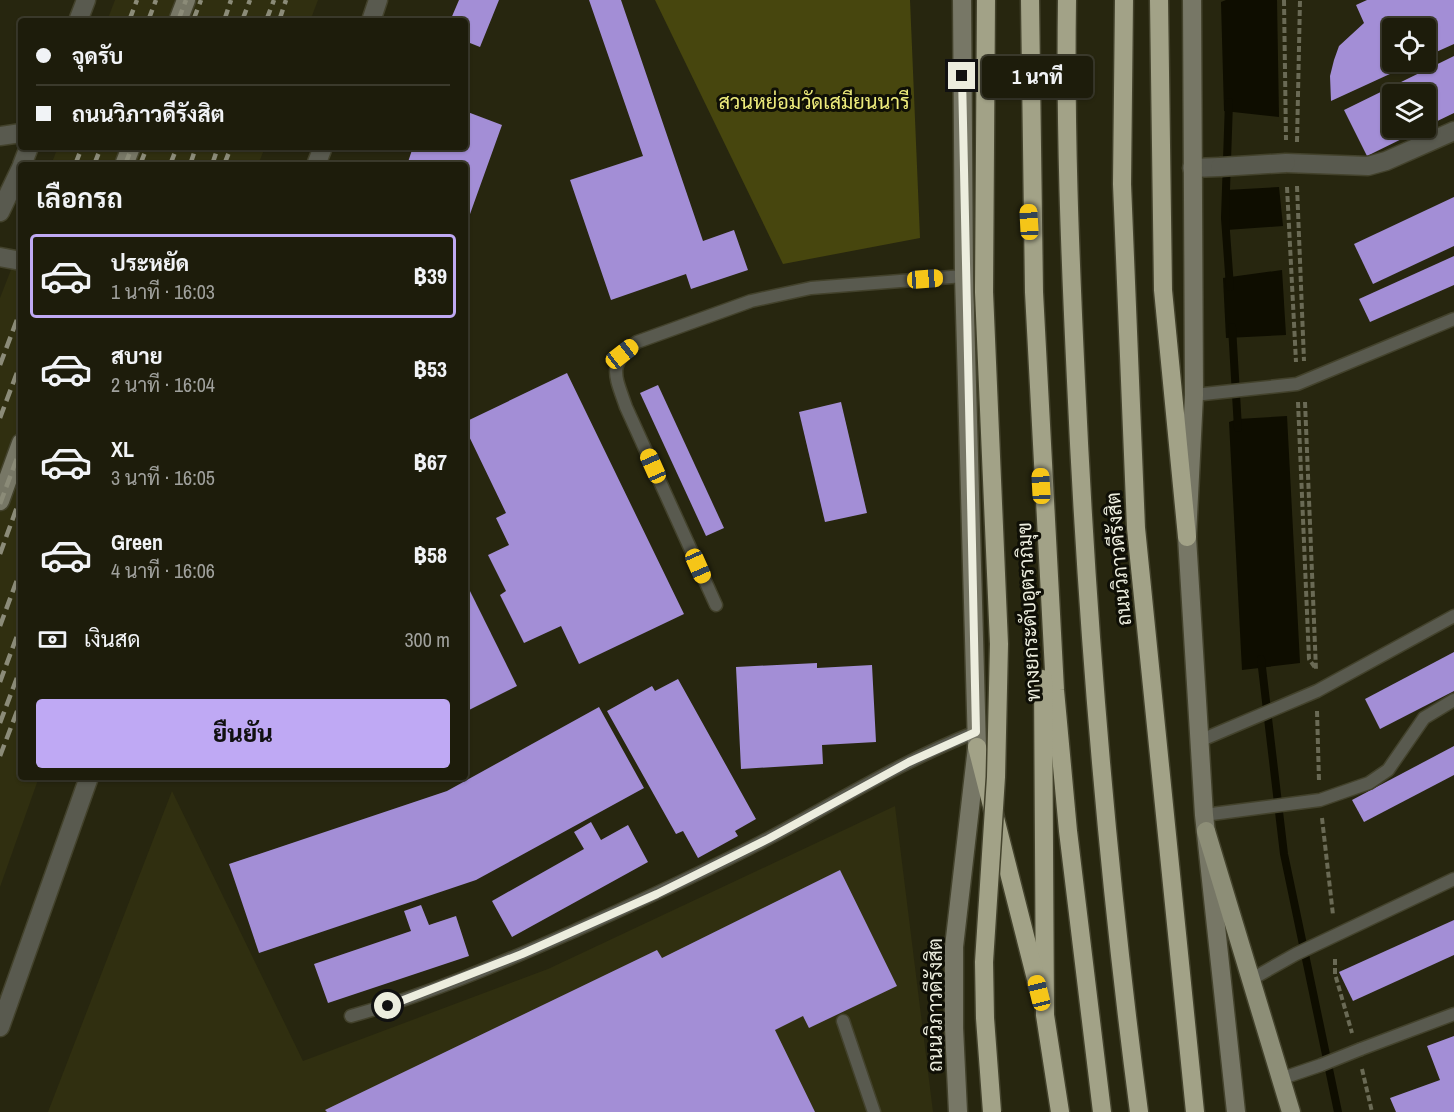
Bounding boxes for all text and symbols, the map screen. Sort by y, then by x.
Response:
map controls [1382,18,1436,138]
button: locate [1382,18,1436,72]
text: จุดรับ [72,41,123,71]
callout: 1 นาที [983,55,1094,97]
route end [948,62,975,89]
text: 1 นาที [1012,63,1063,90]
button: layers [1382,84,1436,138]
park label: สวนหย่อมวัดเสมียนนารี [718,88,910,115]
text: ถนนวิภาวดีรังสิต [72,99,224,129]
text: เลือกรถ [36,180,123,216]
car [1019,204,1039,240]
text: ประหยัด [111,248,189,278]
icon: car [39,249,93,303]
text: ฿39 [414,261,447,291]
car [906,269,944,289]
text: 1 นาที · 16:03 [111,278,215,305]
car [602,336,642,372]
text: สบาย [111,341,163,371]
icon: car [39,342,93,396]
text: ฿53 [414,354,447,384]
text: 2 นาที · 16:04 [111,371,215,398]
text: XL [111,434,134,464]
icon: car [39,435,93,489]
car [637,446,669,486]
text: ฿67 [414,447,447,477]
text: 3 นาที · 16:05 [111,464,215,491]
car [1031,468,1051,504]
street label: ถนนวิภาวดีรังสิต [1099,491,1137,627]
street label: ทางยกระดับอุตราภิมุข [1010,521,1047,702]
text: Green [111,527,163,557]
icon: car [39,528,93,582]
text: ฿58 [414,540,447,570]
car [682,546,714,586]
text: 4 นาที · 16:06 [111,557,215,584]
icon: cash [36,623,69,656]
text: เงินสด [84,624,141,654]
text: 300 m [404,626,450,653]
button: ยืนยัน [36,699,450,768]
street label: ถนนวิภาวดีรังสิต [921,938,948,1072]
car [1026,973,1052,1013]
route start [374,992,401,1019]

